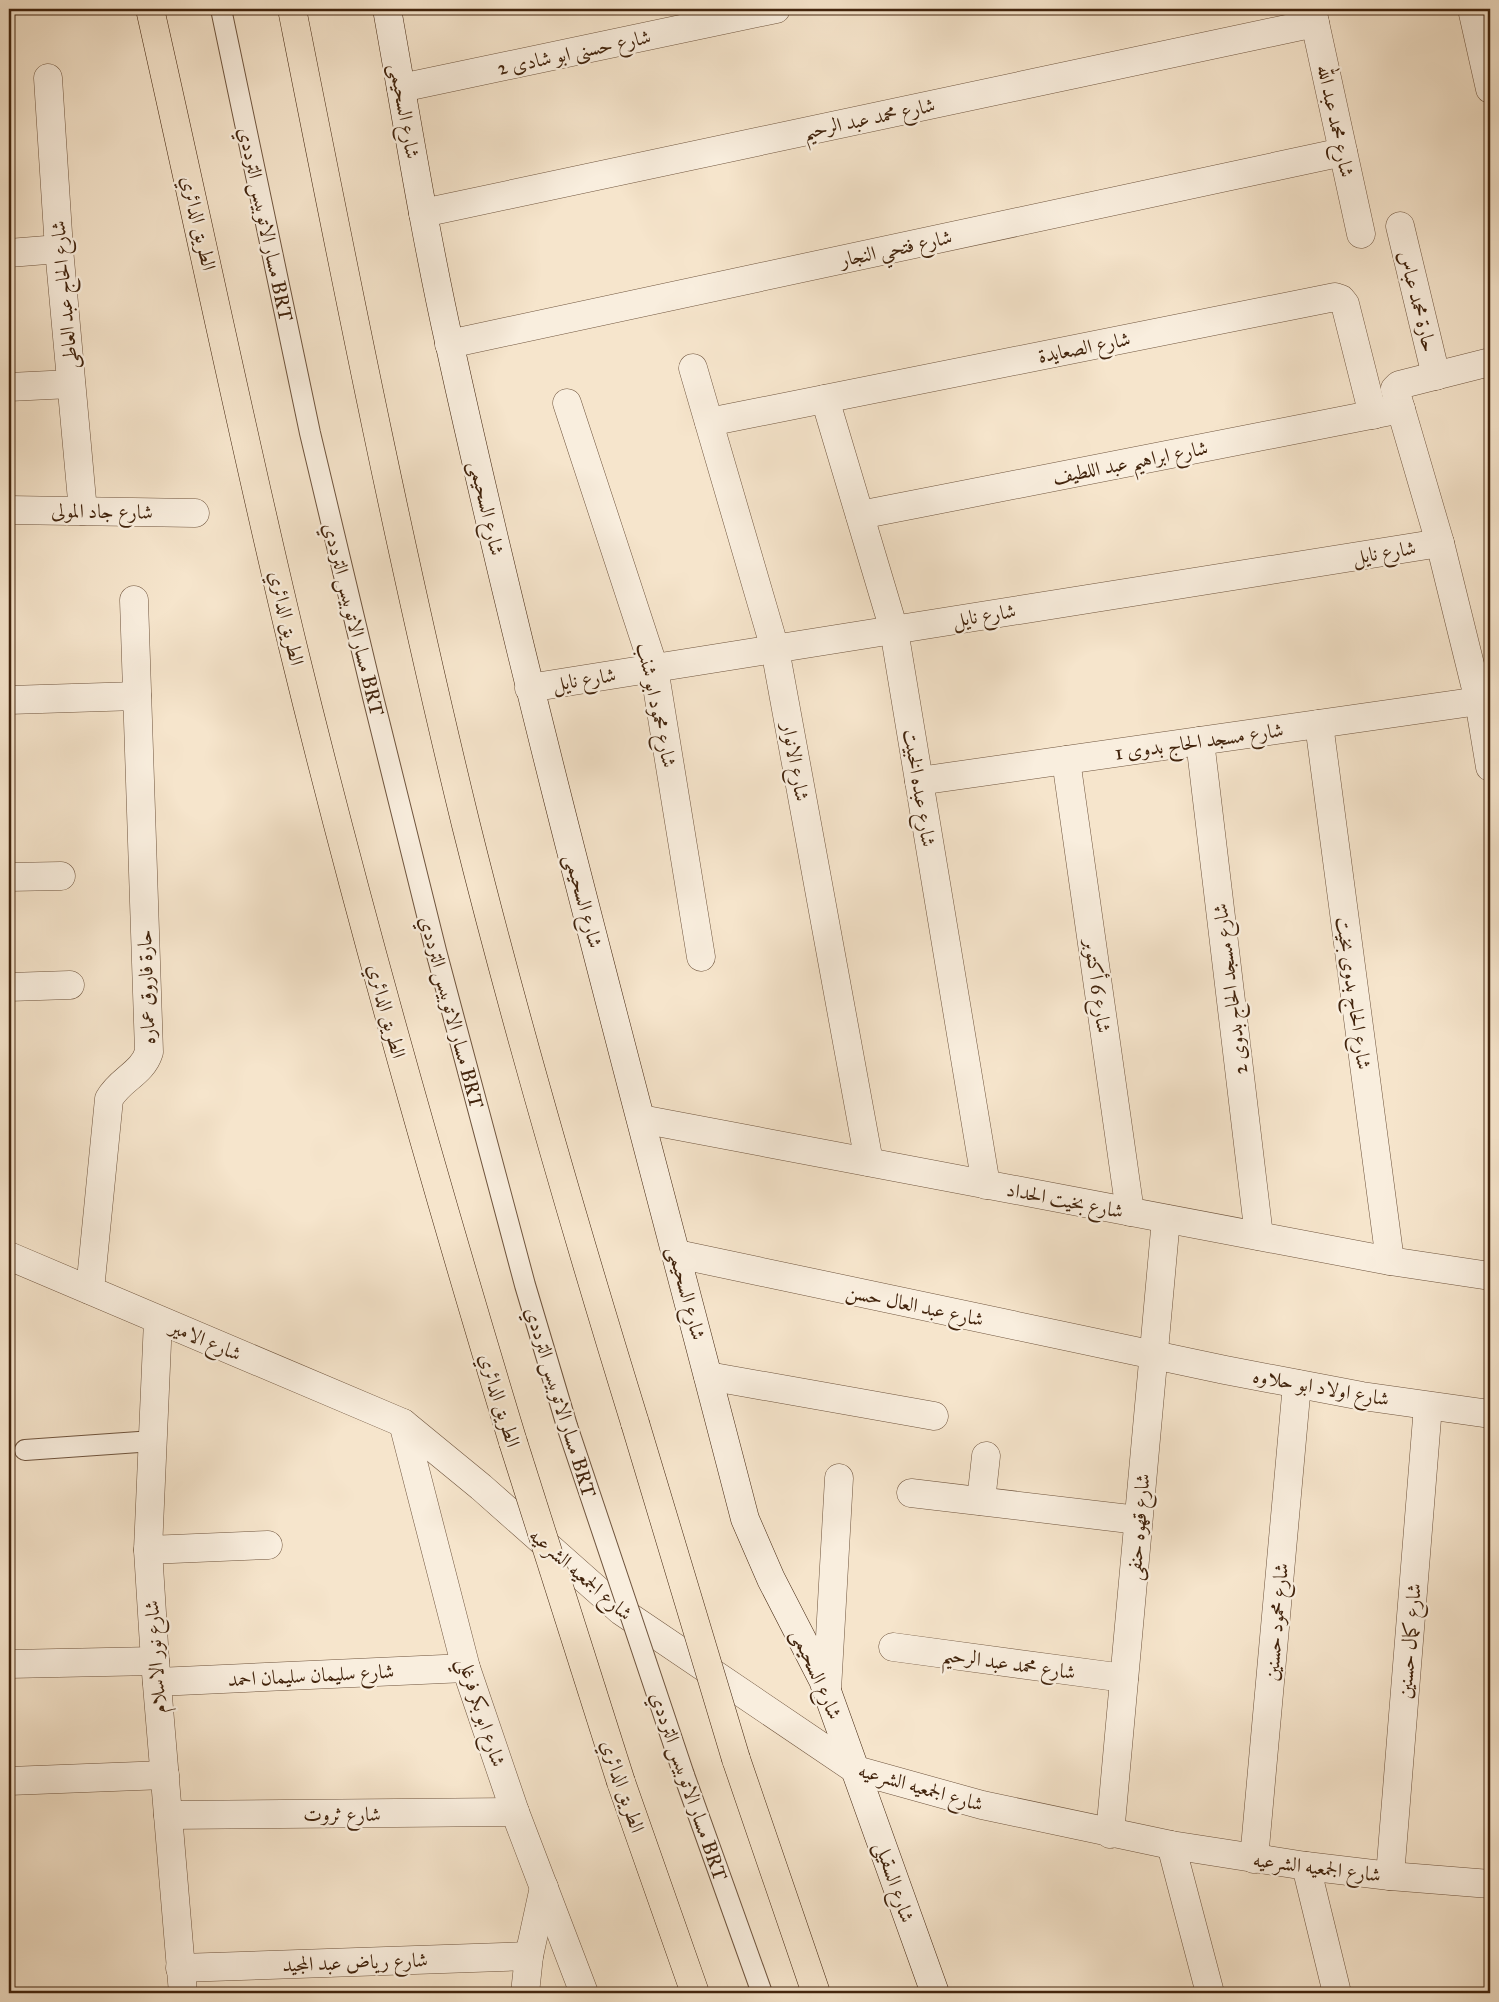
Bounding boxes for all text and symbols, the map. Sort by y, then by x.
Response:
street label: شارع حسنى ابو شادى 2 [495,24,654,86]
street label: شارع السحيمى [379,62,425,162]
street label: شارع محمد عبد الله [1306,62,1363,181]
street label: شارع محمد عبد الرحيم [801,92,939,152]
street label: مسار الاتوبيس الترددي BRT [230,125,298,324]
street label: الطريق الدائري [173,173,222,274]
street label: شارع الحاج عبد العاطى [46,219,88,370]
street label: شارع فتحي النجار [836,224,956,279]
street label: حارة محمد عباس [1394,248,1442,354]
street label: شارع الصعايدة [1036,326,1133,374]
street label: شارع ابراهيم عبد اللطيف [1050,435,1211,497]
street label: شارع السحيمى [459,458,510,559]
street label: شارع جاد المولى [51,498,153,530]
street label: مسار الاتوبيس الترددي BRT [315,520,390,719]
street label: شارع نايل [1350,535,1418,575]
street label: الطريق الدائري [261,568,310,669]
street label: شارع نايل [950,598,1018,638]
street label: شارع محمود ابو شنب [626,640,682,771]
street label: شارع نايل [550,662,618,702]
street label: شارع مسجد الحاج بدوى 1 [1113,717,1286,771]
street label: شارع الانوار [771,719,815,804]
street label: شارع عبده الخبيت [893,727,941,850]
street label: شارع السحيمى [554,851,608,952]
street label: شارع مسجد الحاج بدوى 2 [1208,901,1258,1076]
street label: مسار الاتوبيس الترددي BRT [411,913,489,1112]
street label: شارع الحاج بدوى بخيت [1325,915,1377,1072]
street label: حارة فاروق عماره [132,929,160,1045]
street label: شارع 6 أكتوبر [1073,935,1118,1035]
street label: الطريق الدائري [359,961,411,1062]
street label: شارع بخيت الحداد [1003,1177,1125,1229]
street label: شارع السحيمى [657,1243,711,1344]
street label: شارع عبد العال حسن [843,1279,986,1337]
street label: مسار الاتوبيس الترددي BRT [517,1304,602,1502]
street label: شارع الامير [163,1314,245,1371]
street label: الطريق الدائري [471,1350,526,1451]
street label: شارع اولاد ابو حلاوه [1250,1363,1391,1417]
street label: شارع قهوه حنفى [1121,1472,1161,1582]
street label: شارع الجمعيه الشرعيه [521,1523,638,1630]
street label: شارع محمود حسنين [1259,1562,1299,1683]
street label: شارع كمال حسنين [1392,1582,1432,1700]
street label: شارع نور الاسلام [139,1599,177,1714]
street label: شارع السحيمى [781,1625,848,1725]
street label: شارع محمد عبد الرحيم [940,1642,1077,1692]
street label: شارع ابو بكر فرغلي [445,1654,511,1772]
street label: شارع سليمان سليمان احمد [227,1659,395,1697]
street label: مسار الاتوبيس الترددي BRT [642,1688,733,1885]
street label: الطريق الدائري [592,1736,650,1837]
street label: شارع الجمعيه الشرعيه [854,1758,986,1822]
street label: شارع ثروت [303,1802,381,1832]
street label: شارع السقيلى [864,1838,920,1928]
street label: شارع الجمعيه الشرعيه [1251,1847,1382,1893]
street label: شارع رياض عبد المجيد [282,1947,428,1983]

